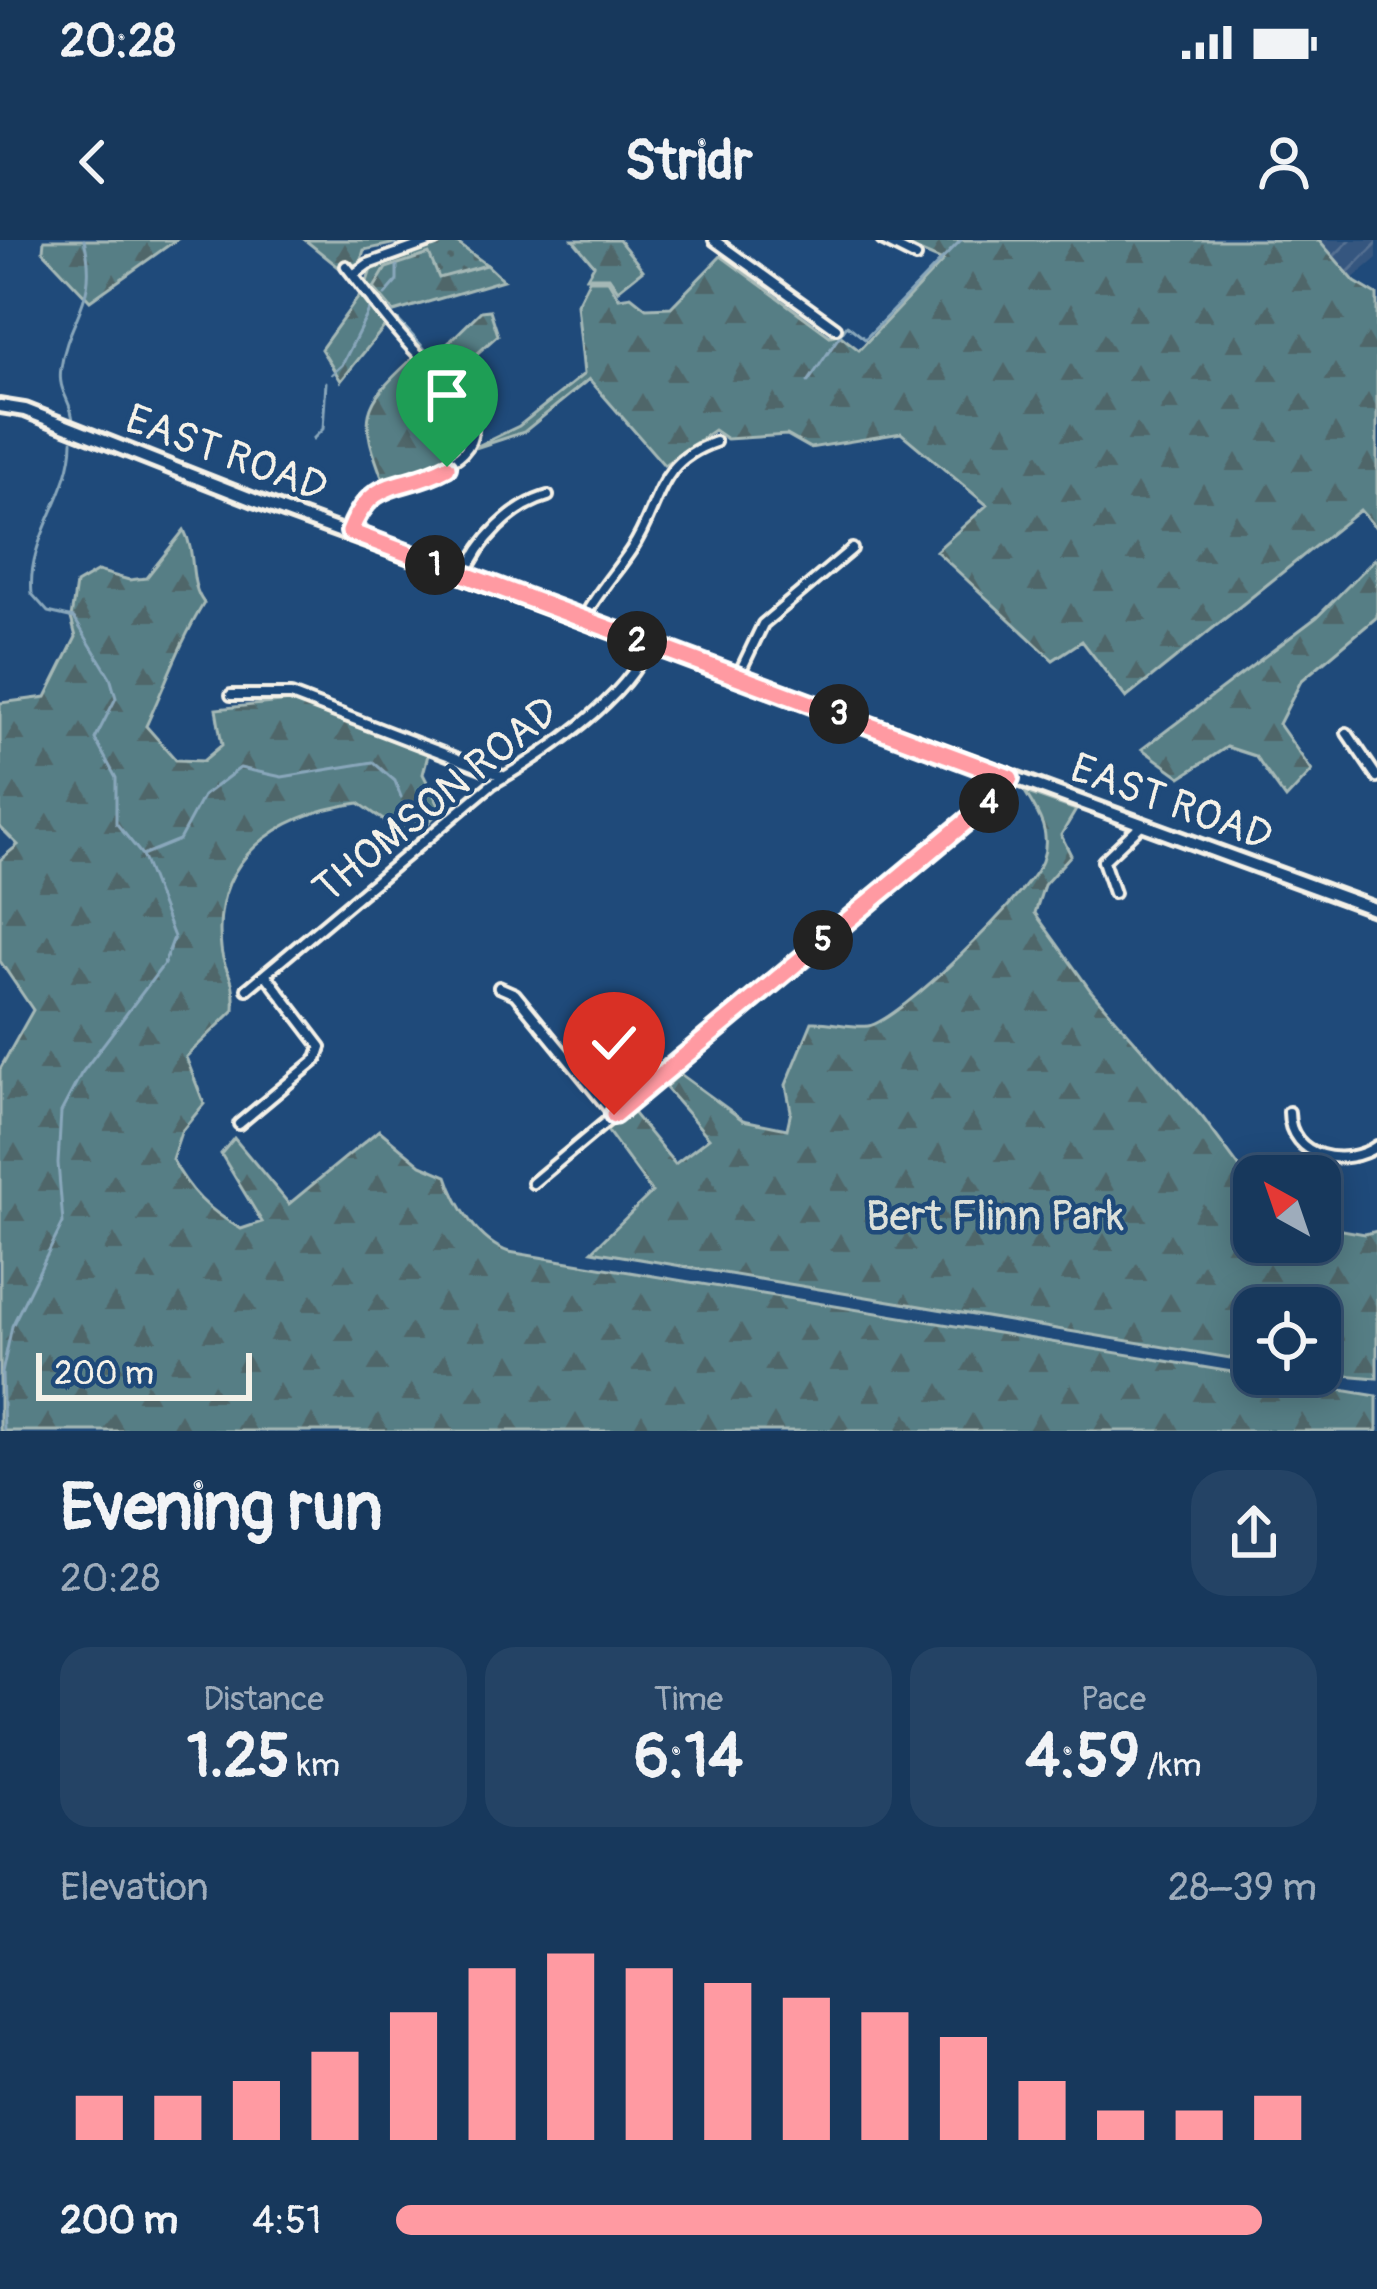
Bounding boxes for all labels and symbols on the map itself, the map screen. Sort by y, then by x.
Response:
pin [396,344,498,467]
street label: EAST ROAD [118,393,334,514]
pin: 1 [405,535,465,595]
pin: 2 [607,611,667,671]
pin: 3 [809,684,869,744]
street label: THOMSON ROAD [303,686,569,915]
street label: EAST ROAD [1063,742,1279,863]
pin: 4 [959,773,1019,833]
pin: 5 [793,910,853,970]
pin [563,992,665,1115]
north arrow [1233,1155,1341,1263]
park label: Bert Flinn Park [866,1191,1124,1243]
scale bar [36,1347,252,1400]

